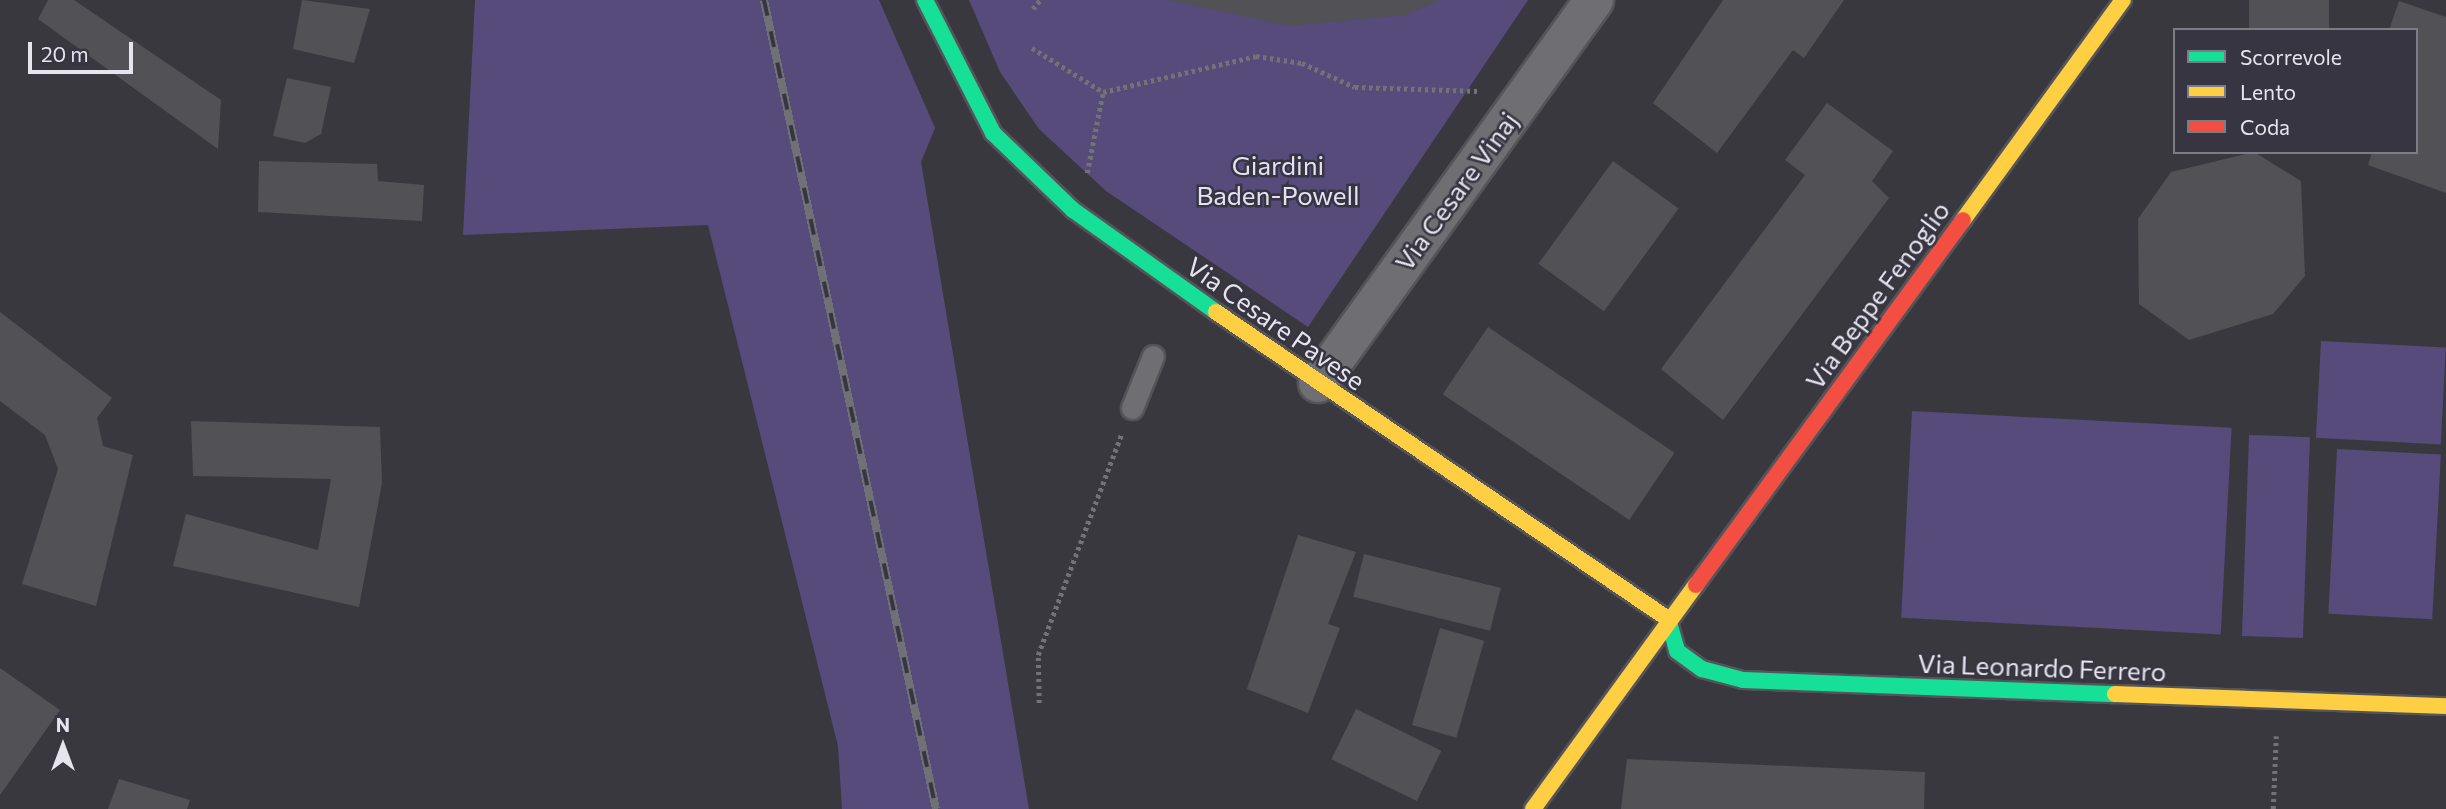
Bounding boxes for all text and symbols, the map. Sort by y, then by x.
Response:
scale bar [32,28,136,72]
legend [2173,28,2418,154]
text: 20 m [41,41,89,66]
text: Scorrevole [2240,44,2342,69]
text: Lento [2240,79,2296,104]
street label: Via Cesare Vinaj [1388,106,1524,276]
text: Coda [2240,114,2290,139]
park label: Giardini Baden-Powell [1196,149,1360,210]
street label: Via Beppe Fenoglio [1798,195,1956,395]
street label: Via Cesare Pavese [1181,250,1371,396]
street label: Via Leonardo Ferrero [1917,647,2167,687]
north arrow [28,711,98,781]
text: N [56,713,70,736]

